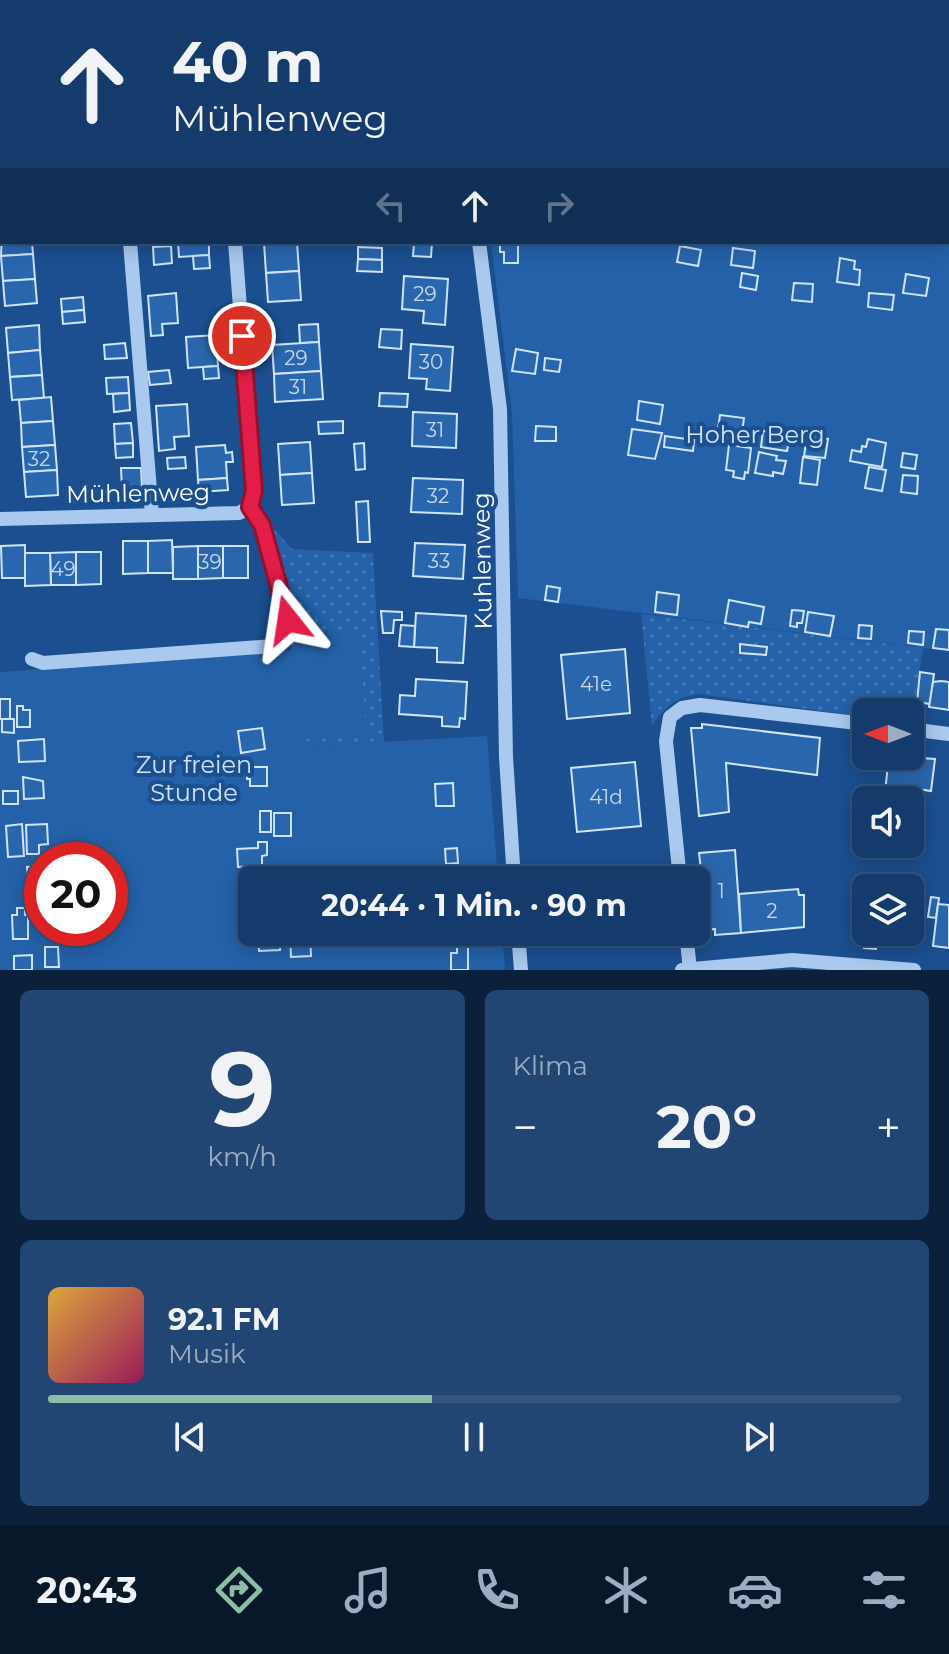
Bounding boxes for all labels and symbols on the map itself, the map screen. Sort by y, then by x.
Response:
house number: 29 [413,282,437,306]
pin [208,302,276,370]
house number: 29 [284,346,308,370]
house number: 30 [419,350,443,374]
house number: 31 [289,375,307,399]
house number: 31 [426,418,444,442]
park label: Hoher Berg [685,420,825,449]
house number: 32 [28,447,50,471]
street label: Mühlenweg [66,477,210,509]
house number: 32 [427,484,449,508]
street label: Kuhlenweg [466,492,498,630]
house number: 33 [428,549,450,573]
house number: 39 [198,550,222,574]
house number: 49 [50,557,76,581]
position arrow [246,578,330,662]
house number: 41e [580,672,612,696]
north arrow [852,698,924,770]
park label: Zur freien Stunde [136,750,252,807]
house number: 41d [589,785,623,809]
speed limit sign: 20 [24,842,128,946]
house number: 1 [717,879,725,903]
house number: 2 [766,899,778,923]

